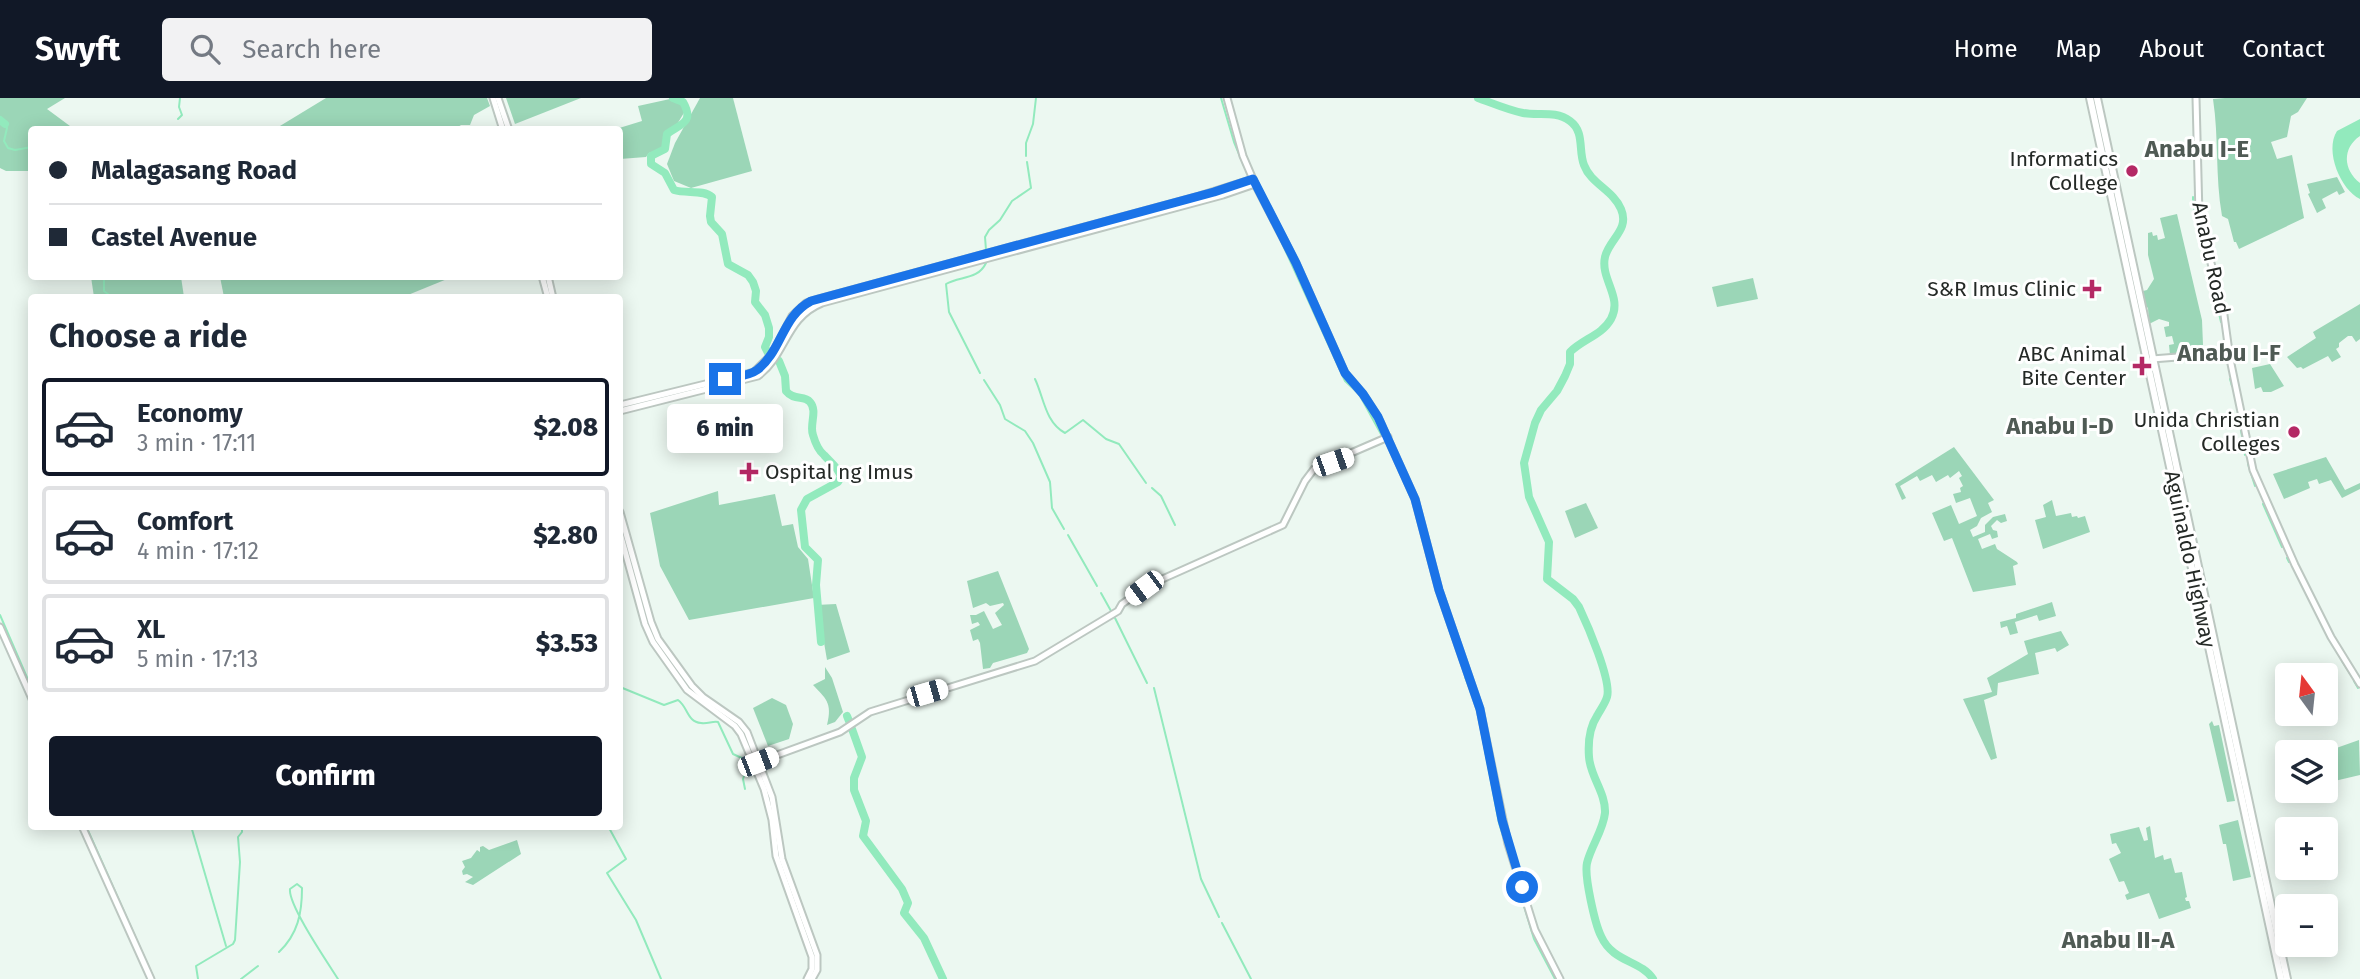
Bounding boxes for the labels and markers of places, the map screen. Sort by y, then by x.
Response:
place label: Informatics College [2010,146,2118,196]
marker: Informatics College [2124,163,2140,179]
place label: S&R Imus Clinic [1927,276,2076,302]
marker: S&R Imus Clinic [2082,279,2102,299]
place label: ABC Animal Bite Center [2018,341,2126,391]
marker: ABC Animal Bite Center [2132,356,2152,376]
place label: Unida Christian Colleges [2133,407,2280,457]
marker: Unida Christian Colleges [2286,424,2302,440]
place label: Ospital ng Imus [765,459,913,485]
marker: Ospital ng Imus [739,462,759,482]

